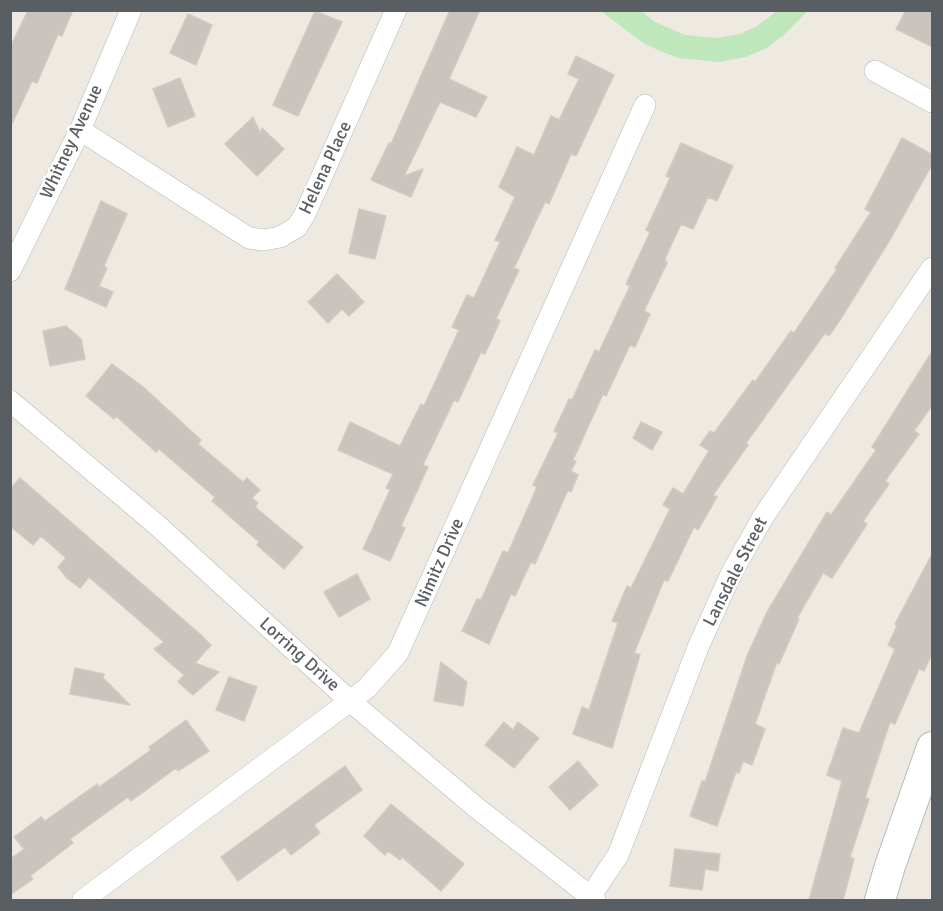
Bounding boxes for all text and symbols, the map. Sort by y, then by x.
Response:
street label: Whitney Avenue [36,81,108,203]
street label: Helena Place [295,118,357,218]
street label: Lansdale Street [699,514,773,630]
street label: Nimitz Drive [411,515,469,611]
street label: Lorring Drive [255,613,343,697]

